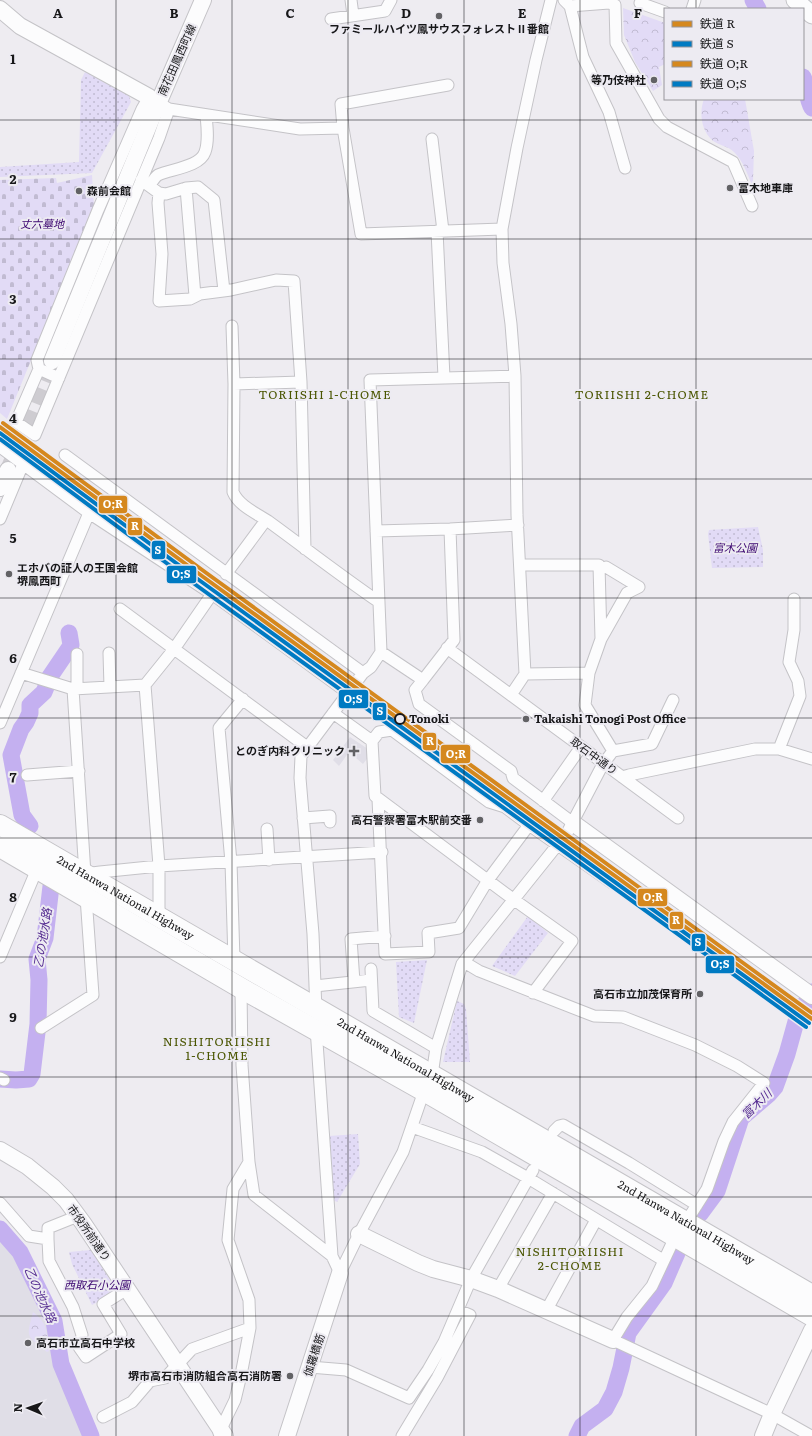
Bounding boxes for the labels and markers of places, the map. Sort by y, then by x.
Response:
marker: ファミールハイツ鳳サウスフォレストⅡ番館 [434,11,444,21]
place label: ファミールハイツ鳳サウスフォレストⅡ番館 [329,20,549,36]
place label: 等乃伎神社 [591,71,646,87]
marker: 等乃伎神社 [649,75,659,85]
place label: 富木地車庫 [738,179,793,195]
place label: 森前会館 [87,182,131,198]
marker: 富木地車庫 [725,183,735,193]
marker: 森前会館 [74,186,84,196]
place label: エホバの証人の王国会館 堺鳳西町 [17,559,138,588]
marker: エホバの証人の王国会館 堺鳳西町 [4,569,14,579]
place label: Tonoki [409,710,449,726]
place label: Takaishi Tonogi Post Office [534,710,686,726]
marker: Tonoki [394,713,406,725]
marker: Takaishi Tonogi Post Office [521,714,531,724]
place label: とのぎ内科クリニック [235,742,345,758]
marker: とのぎ内科クリニック [348,745,360,757]
place label: 高石警察署富木駅前交番 [351,811,472,827]
marker: 高石警察署富木駅前交番 [475,815,485,825]
place label: 高石市立加茂保育所 [593,985,692,1001]
marker: 高石市立加茂保育所 [695,989,705,999]
place label: 高石市立高石中学校 [36,1334,135,1350]
marker: 高石市立高石中学校 [23,1338,33,1348]
place label: 堺市高石市消防組合高石消防署 [128,1367,282,1383]
marker: 堺市高石市消防組合高石消防署 [285,1371,295,1381]

